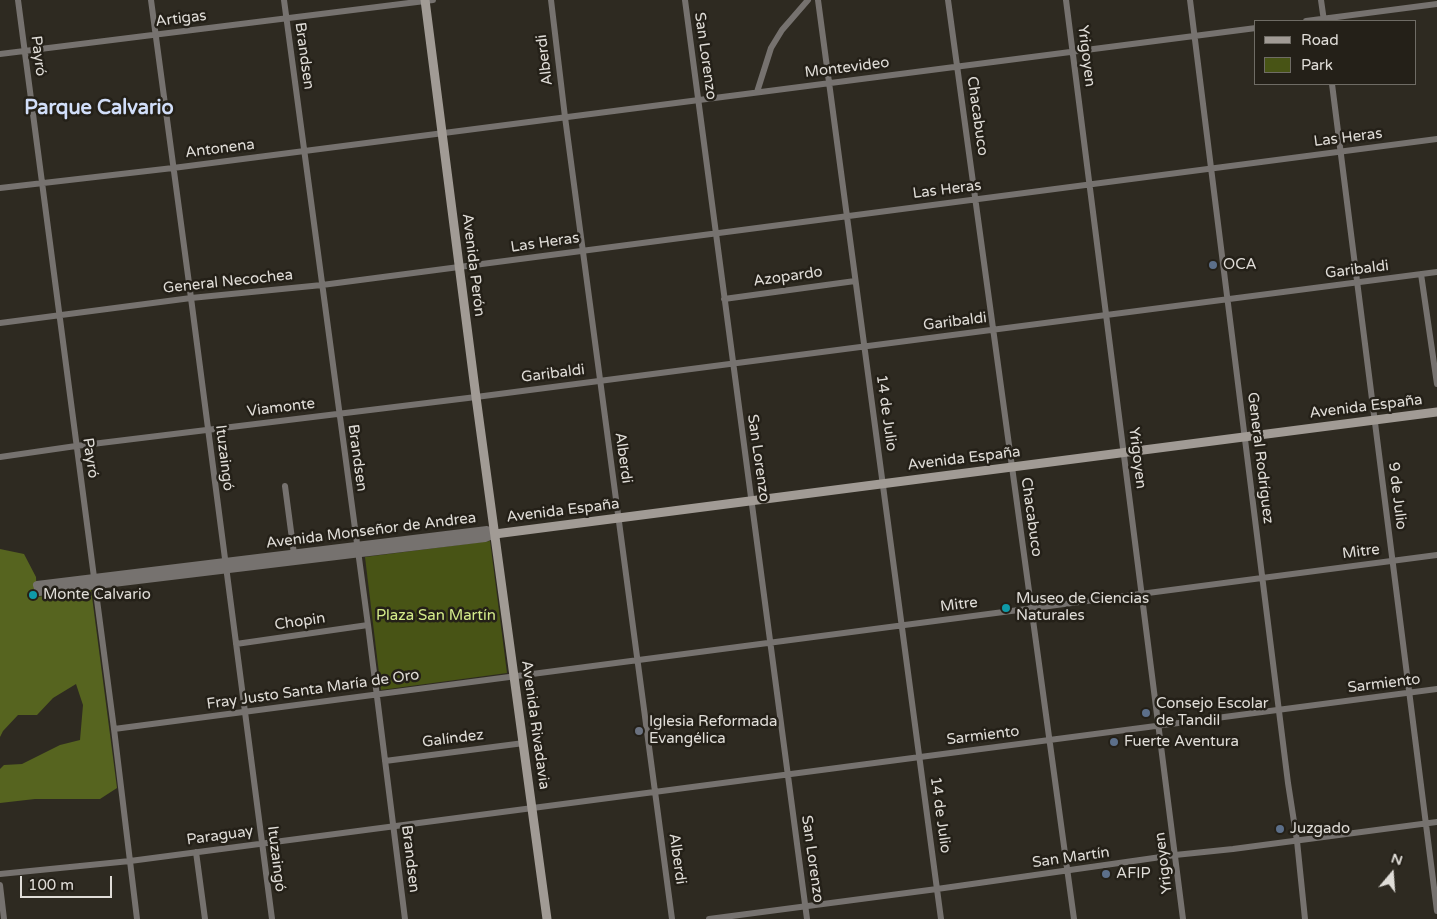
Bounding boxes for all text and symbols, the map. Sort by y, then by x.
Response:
street label: Artigas [154,7,208,31]
street label: San Lorenzo [690,11,720,101]
legend [1254,20,1417,85]
street label: Brandsen [290,21,318,91]
street label: Yrigoyen [1073,24,1099,88]
text: Road [1301,31,1339,49]
street label: Alberdi [533,33,557,87]
street label: Payró [27,35,49,77]
street label: Montevideo [804,54,890,82]
text: Park [1301,56,1333,74]
street label: Chacabuco [963,75,991,157]
district label: Parque Calvario [24,97,174,121]
street label: Las Heras [1313,125,1383,151]
street label: Antonena [184,136,256,162]
street label: Las Heras [912,177,982,203]
street label: Avenida Perón [458,212,488,318]
street label: Las Heras [510,229,580,257]
place label: OCA [1223,256,1257,274]
street label: Garibaldi [1324,257,1390,283]
marker: OCA [1207,259,1219,271]
street label: Azopardo [752,263,824,291]
street label: General Necochea [162,266,294,298]
street label: Garibaldi [922,309,988,335]
street label: Garibaldi [520,361,586,387]
street label: 14 de Julio [872,373,900,453]
street label: General Rodríguez [1243,391,1277,525]
street label: Avenida España [1308,391,1424,423]
street label: Viamonte [246,395,316,421]
street label: San Lorenzo [743,413,773,503]
street label: Brandsen [343,423,371,493]
street label: Ituzaingó [211,424,237,492]
street label: Yrigoyen [1124,426,1150,490]
street label: Alberdi [611,431,635,485]
street label: Payró [78,437,102,479]
street label: Avenida España [906,443,1022,475]
street label: 9 de Julio [1384,461,1410,531]
street label: Chacabuco [1017,476,1045,558]
street label: Avenida España [505,495,621,527]
street label: Avenida Monseñor de Andrea [265,509,477,553]
street label: Mitre [1341,541,1381,563]
place label: Monte Calvario [43,586,151,604]
marker: Monte Calvario [27,589,39,601]
place label: Museo de Ciencias Naturales [1016,590,1149,625]
street label: Mitre [939,594,979,616]
marker: Museo de Ciencias Naturales [1000,602,1012,614]
park label: Plaza San Martín [376,607,496,625]
street label: Chopin [273,610,327,634]
street label: Avenida Rivadavia [517,659,553,791]
street label: Fray Justo Santa María de Oro [206,666,420,714]
street label: Sarmiento [1347,671,1421,697]
place label: Consejo Escolar de Tandil [1156,695,1269,730]
marker: Consejo Escolar de Tandil [1140,707,1152,719]
place label: Iglesia Reformada Evangélica [649,713,777,748]
street label: Sarmiento [946,723,1020,749]
marker: Iglesia Reformada Evangélica [633,725,645,737]
street label: Galíndez [421,726,485,752]
place label: Fuerte Aventura [1124,733,1239,751]
marker: Fuerte Aventura [1108,736,1120,748]
street label: 14 de Julio [926,775,954,855]
street label: San Lorenzo [797,814,827,904]
place label: Juzgado [1290,820,1350,838]
street label: Paraguay [185,822,255,850]
marker: Juzgado [1274,823,1286,835]
street label: Brandsen [397,824,423,894]
street label: Ituzaingó [263,825,289,893]
street label: Yrigoyen [1151,831,1177,895]
street label: Alberdi [665,832,689,886]
street label: San Martín [1031,844,1111,872]
north arrow [1367,849,1417,899]
text: N [1389,849,1405,869]
place label: AFIP [1116,865,1151,883]
scale bar [22,866,115,898]
marker: AFIP [1100,868,1112,880]
text: 100 m [28,876,74,894]

